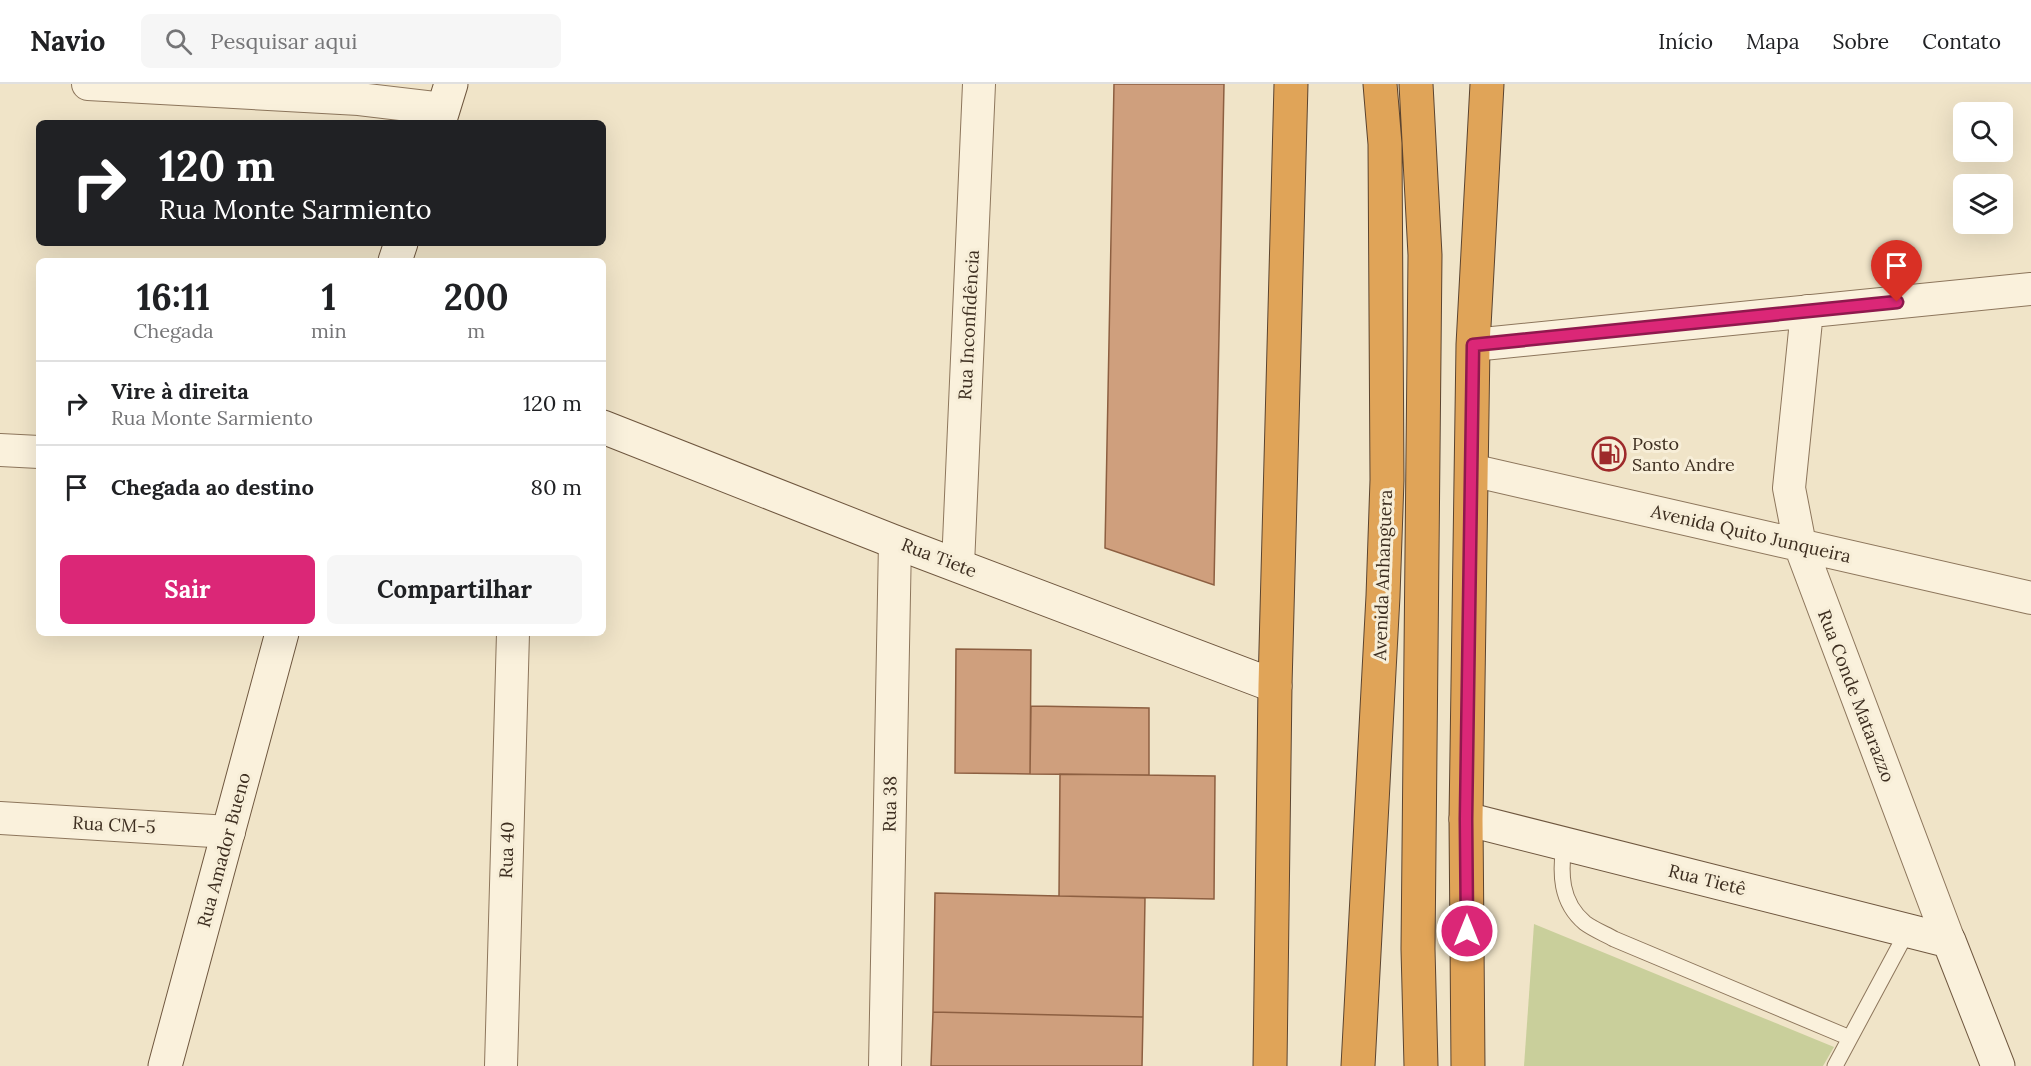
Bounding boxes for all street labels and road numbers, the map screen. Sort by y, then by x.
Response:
street label: Rua Inconfidência [953,249,984,401]
street label: Avenida Anhanguera [1368,489,1397,662]
street label: Avenida Quito Junqueira [1648,499,1853,568]
street label: Rua Tiete [898,533,980,583]
street label: Rua Conde Matarazzo [1813,606,1900,785]
street label: Rua Amador Bueno [192,770,255,930]
street label: Rua 38 [878,776,901,832]
street label: Rua CM-5 [72,811,156,838]
street label: Rua 40 [494,821,519,879]
street label: Rua Tietê [1666,859,1748,900]

